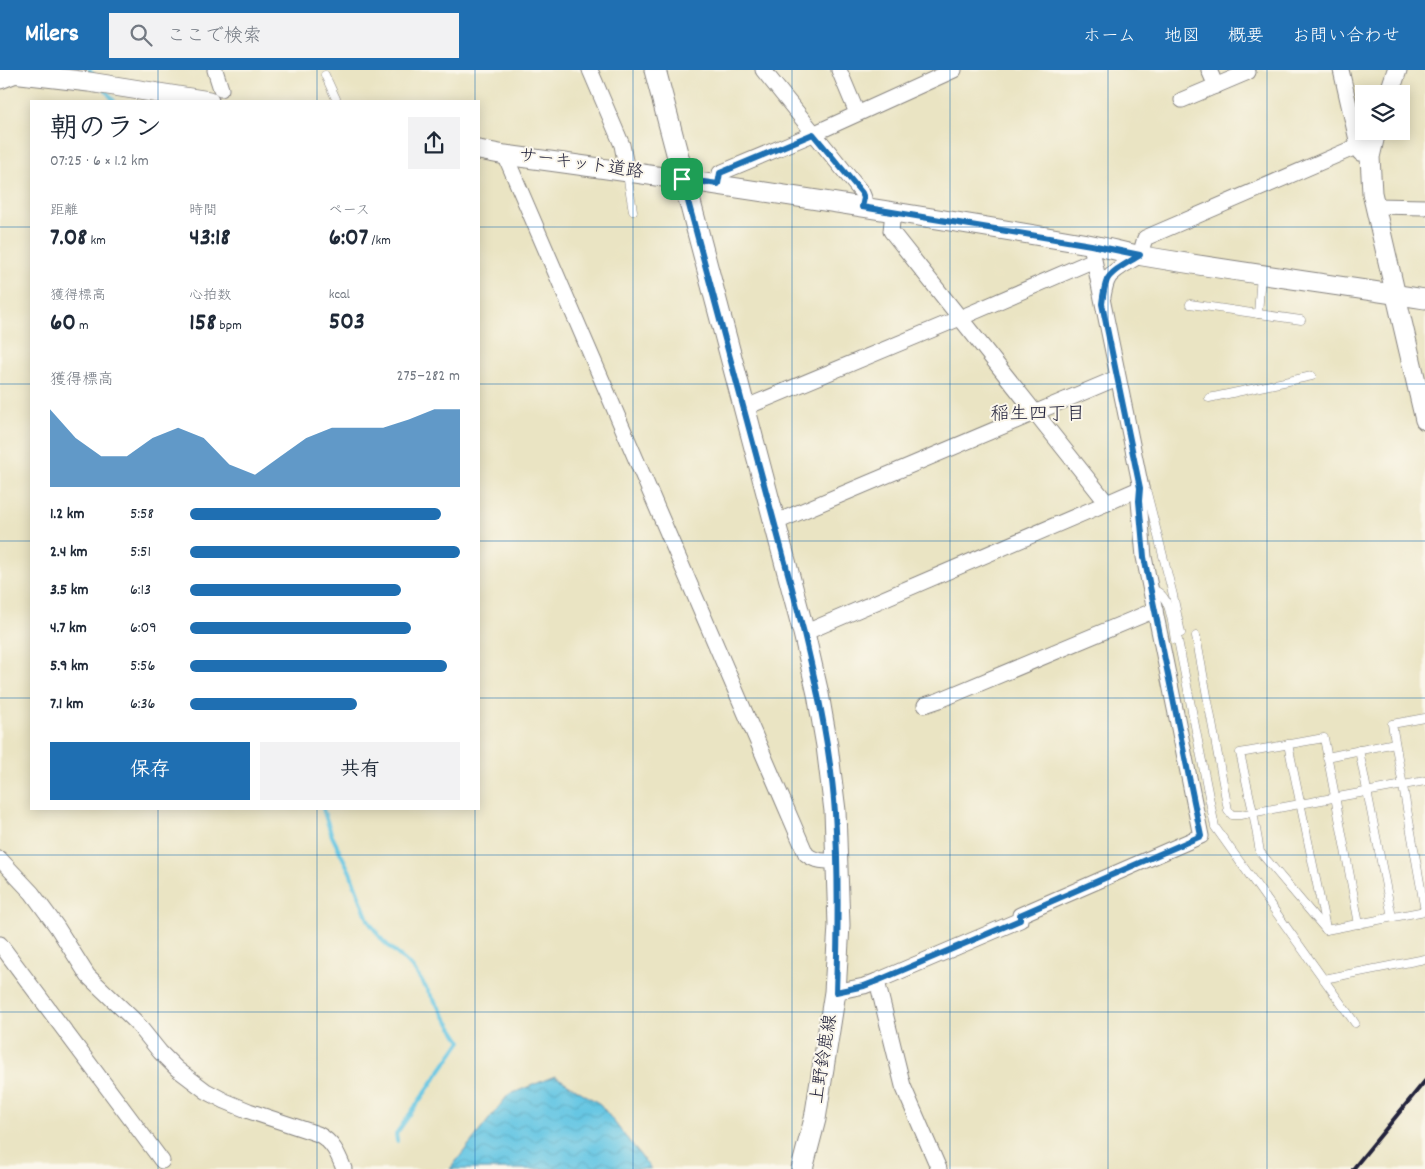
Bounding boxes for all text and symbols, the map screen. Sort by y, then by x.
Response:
search box [109,13,459,58]
text: Milers [25,18,79,52]
icon: search [127,21,155,49]
text: ここで検索 [167,24,262,51]
text: ホーム [1083,25,1136,50]
text: 地図 [1164,25,1200,50]
text: 概要 [1228,25,1264,50]
text: お問い合わせ [1292,25,1400,50]
map controls [1355,85,1410,140]
button: layers [1355,85,1410,140]
text: 朝のラン [50,111,162,151]
button: share [408,117,460,169]
street label: サーキット道路 [517,144,645,186]
text: 07:25 · 6 × 1.2 km [50,150,149,173]
pin [661,158,703,200]
icon: arrive [668,165,696,193]
text: 距離 [50,201,78,221]
text: 時間 [189,201,217,221]
text: ペース [329,201,370,221]
text: 7.08 [50,221,87,257]
text: 43:18 [189,221,230,257]
text: 6:07 [329,221,368,257]
text: km [87,231,106,251]
text: /km [368,231,391,251]
text: kcal [329,285,350,305]
text: 獲得標高 [50,286,106,306]
text: 心拍数 [189,286,231,306]
text: 503 [329,305,365,341]
text: 60 [50,306,76,342]
text: 158 [189,306,216,342]
text: m [76,316,89,336]
text: bpm [216,316,242,336]
text: 275–282 m [396,365,460,388]
text: 獲得標高 [50,369,114,392]
district label: 稲生四丁目 [990,402,1086,429]
text: 1.2 km [50,503,84,526]
text: 5:58 [130,503,154,526]
text: 2.4 km [50,541,88,564]
text: 5:51 [130,541,151,564]
text: 3.5 km [50,579,88,602]
text: 6:13 [130,579,151,602]
text: 4.7 km [50,617,87,640]
text: 6:09 [130,617,157,640]
text: 5.9 km [50,655,89,678]
text: 5:56 [130,655,155,678]
text: 7.1 km [50,693,84,716]
text: 6:36 [130,693,155,716]
button: 保存 [50,742,250,800]
button: 共有 [260,742,460,800]
street label: 上野鈴鹿線 [806,1013,844,1105]

